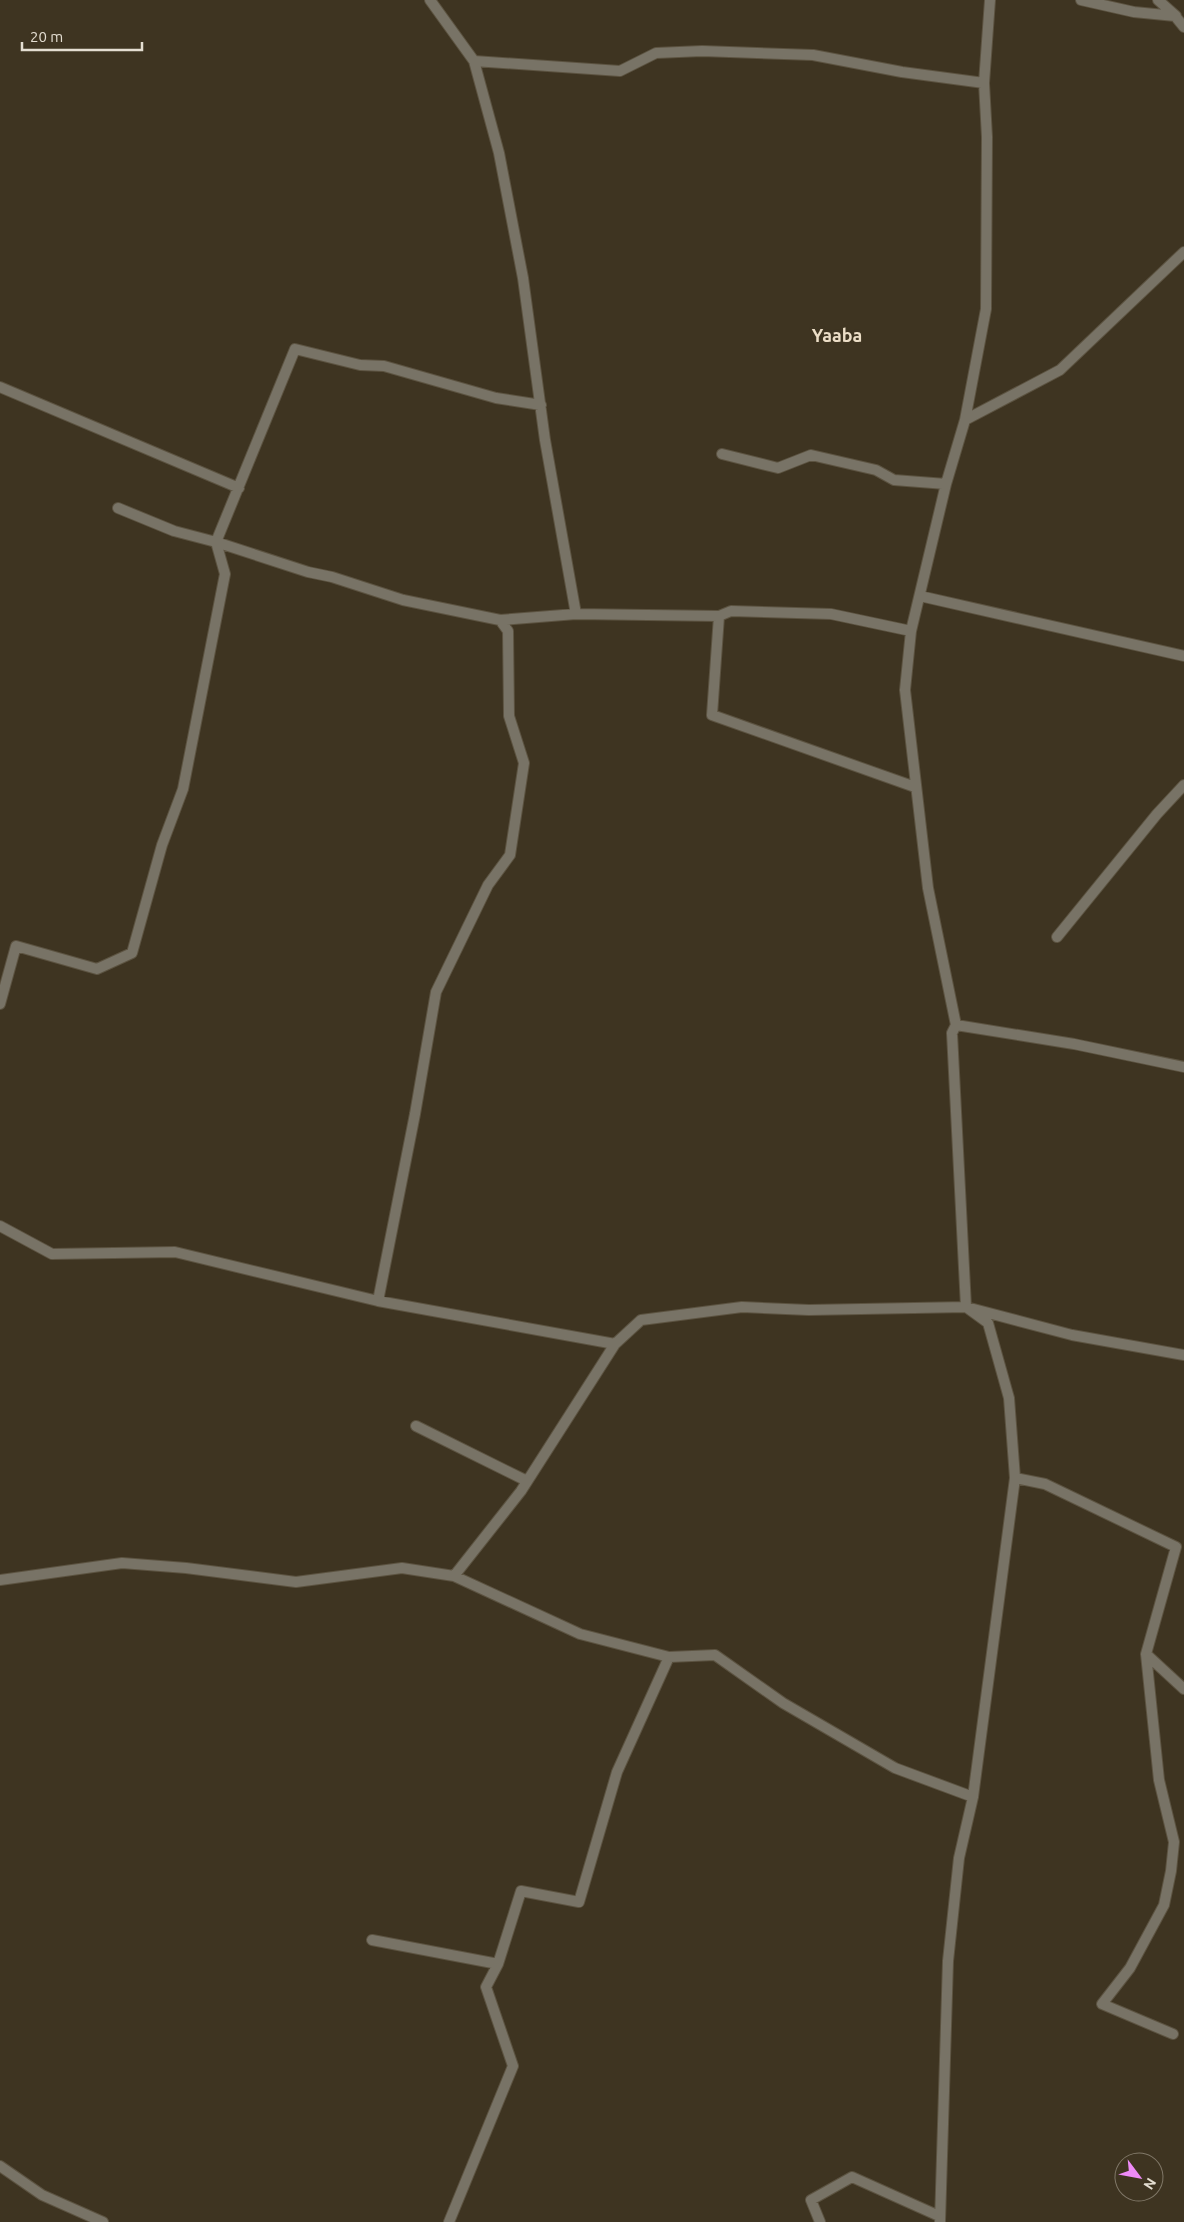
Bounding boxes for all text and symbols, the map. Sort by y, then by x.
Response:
scale bar [22,20,142,52]
text: 20 m [30,28,63,45]
district label: Yaaba [812,325,862,345]
north arrow [1114,2152,1164,2202]
text: N [1140,2175,1160,2193]

